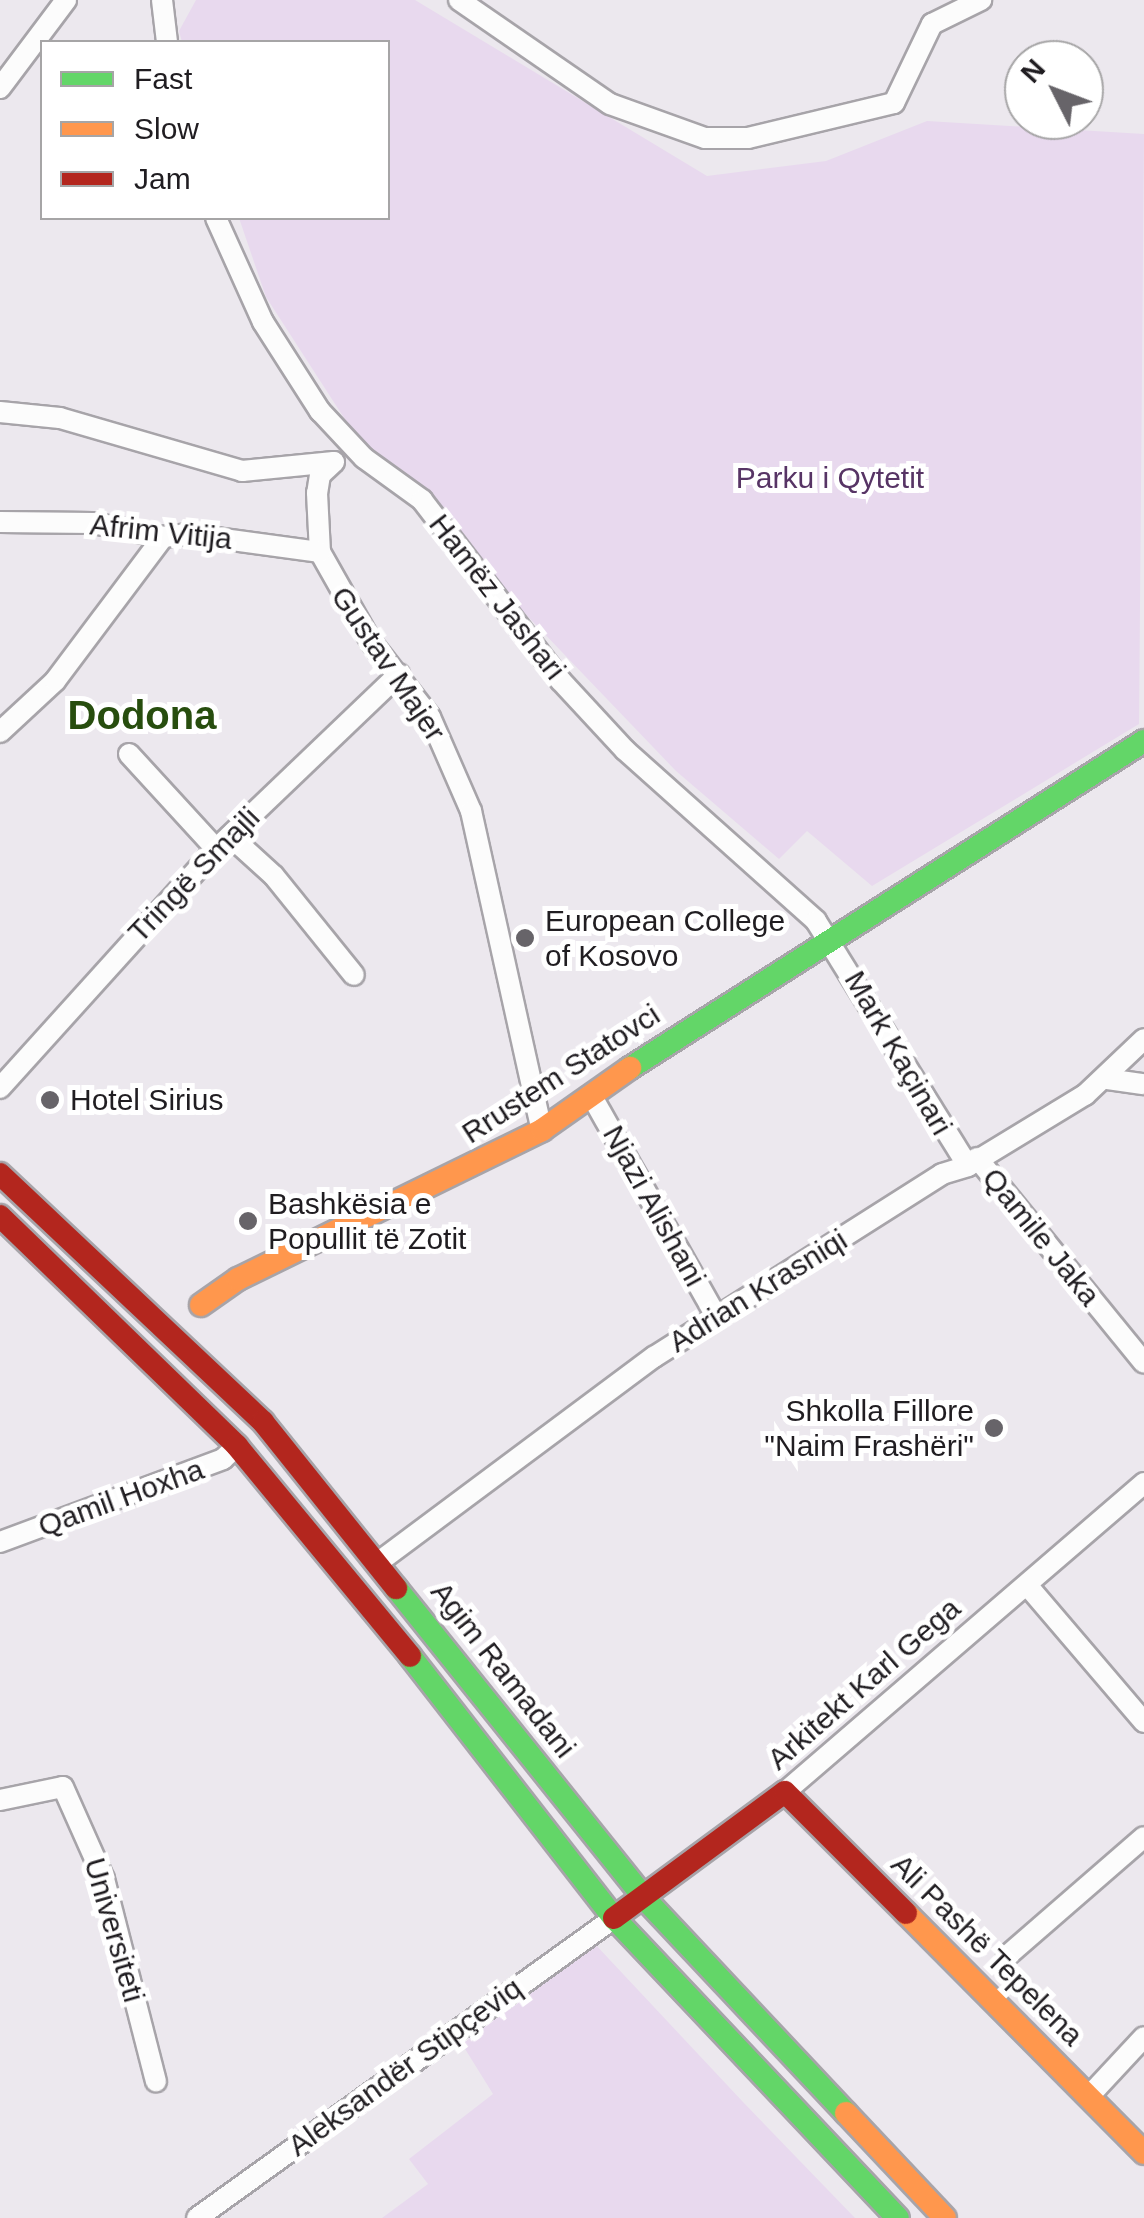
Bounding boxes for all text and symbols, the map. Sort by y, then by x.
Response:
legend [40,40,390,220]
north arrow [1004,40,1104,140]
text: N [1015,53,1051,89]
text: Fast [134,62,192,95]
text: Slow [134,112,199,145]
text: Jam [134,162,191,195]
park label: Parku i Qytetit [736,460,924,496]
street label: Afrim Vitija [88,507,234,557]
street label: Hamëz Jashari [421,507,573,687]
street label: Gustav Majer [323,580,453,748]
district label: Dodona [68,691,216,739]
street label: Tringë Smajli [121,800,267,950]
place label: European College of Kosovo [545,903,785,974]
marker: European College of Kosovo [514,927,536,949]
street label: Mark Kaçinari [837,965,959,1141]
street label: Rrustem Statovci [455,997,667,1151]
place label: Hotel Sirius [70,1082,223,1118]
marker: Hotel Sirius [39,1089,61,1111]
street label: Njazi Alishani [595,1119,713,1293]
street label: Qamile Jaka [975,1161,1107,1313]
place label: Bashkësia e Popullit të Zotit [268,1186,466,1256]
marker: Bashkësia e Popullit të Zotit [237,1210,259,1232]
street label: Adrian Krasniqi [662,1222,854,1360]
place label: Shkolla Fillore "Naim Frashëri" [764,1393,974,1464]
marker: Shkolla Fillore "Naim Frashëri" [983,1417,1005,1439]
street label: Qamil Hoxha [33,1451,209,1545]
street label: Agim Ramadani [423,1575,583,1765]
street label: Arkitekt Karl Gega [760,1591,968,1777]
street label: Ali Pashë Tepelena [883,1846,1091,2054]
street label: Universiteti [76,1854,152,2006]
street label: Aleksandër Stipçeviq [281,1970,529,2164]

